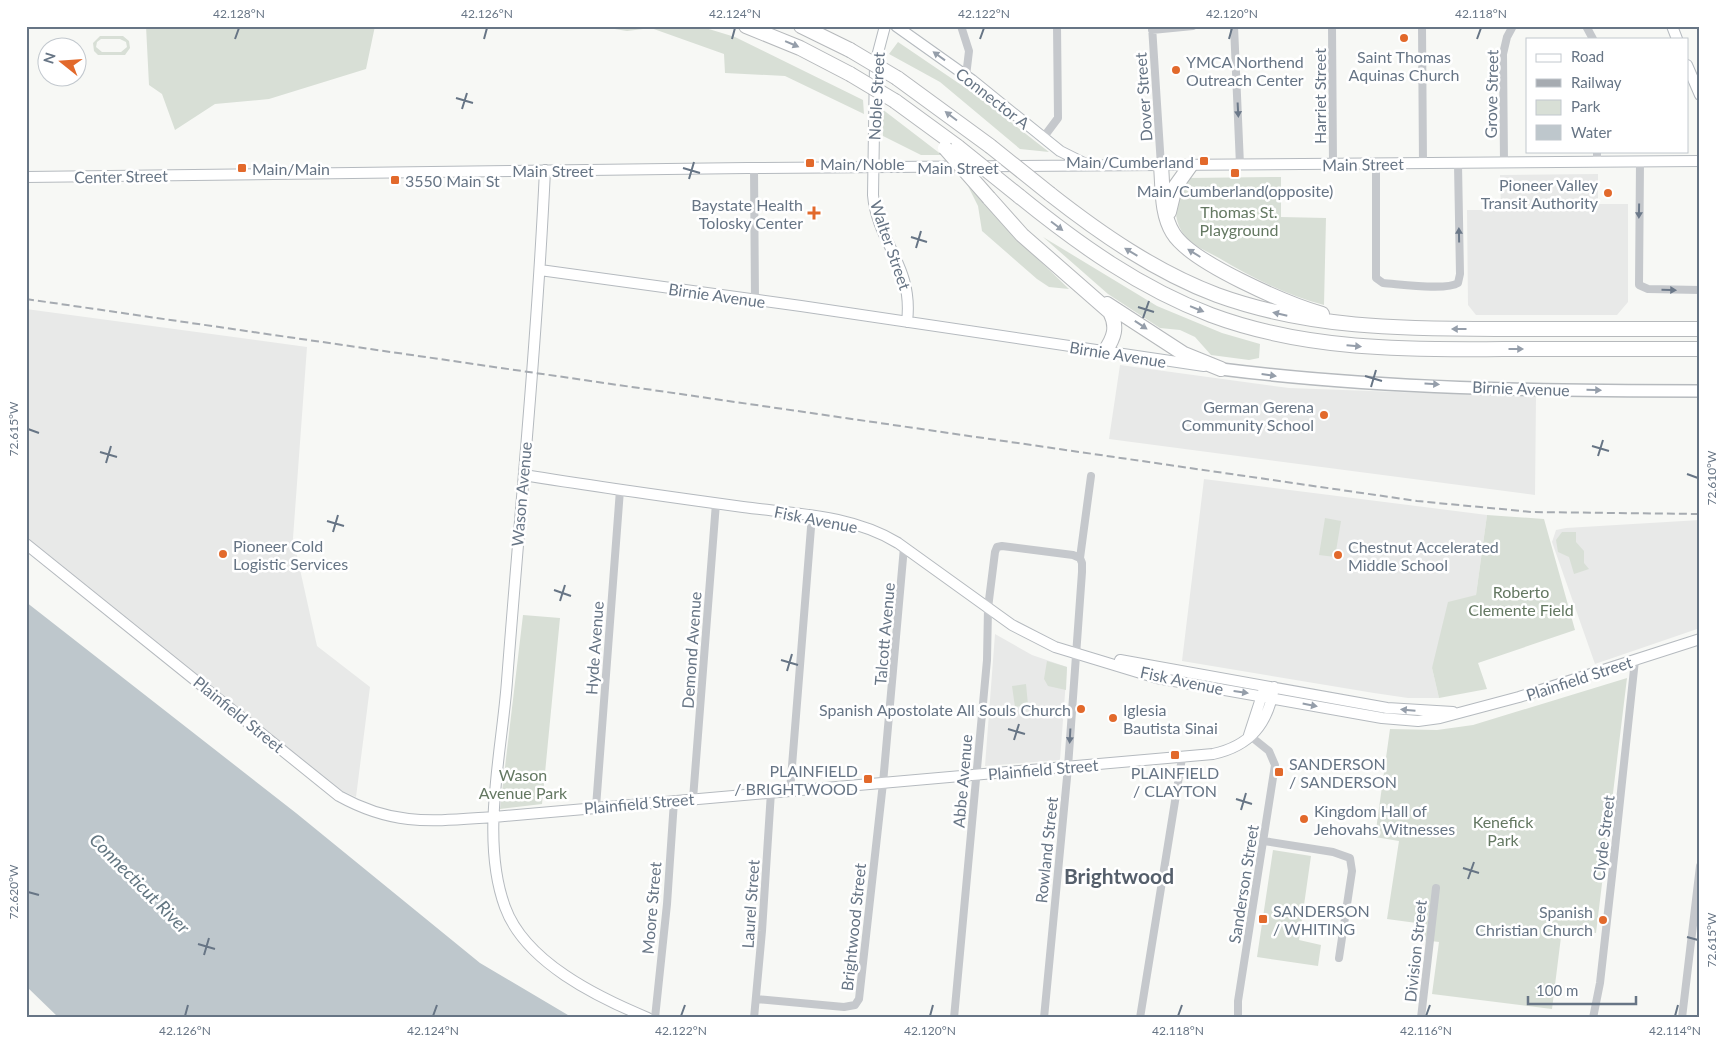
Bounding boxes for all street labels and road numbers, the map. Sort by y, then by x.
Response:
street label: Harriet Street [1310,48,1329,144]
street label: Grove Street [1481,49,1501,138]
street label: Noble Street [864,51,888,141]
street label: Dover Street [1130,52,1156,142]
street label: Connector A [952,63,1034,133]
street label: Main Street [1322,154,1404,174]
street label: Main Street [917,158,999,177]
street label: Main Street [512,161,594,180]
street label: Center Street [74,166,168,186]
street label: Walter Street [867,198,915,292]
street label: Birnie Avenue [667,279,767,311]
street label: Birnie Avenue [1068,337,1168,371]
street label: Birnie Avenue [1472,377,1570,399]
street label: Wason Avenue [507,441,535,547]
street label: Fisk Avenue [773,502,859,536]
street label: Talcott Avenue [870,582,898,686]
street label: Demond Avenue [677,591,705,709]
street label: Hyde Avenue [581,600,607,696]
street label: Plainfield Street [1524,652,1635,704]
street label: Fisk Avenue [1139,662,1225,698]
street label: Plainfield Street [190,672,288,756]
street label: Abbe Avenue [948,733,976,829]
street label: Plainfield Street [987,755,1099,783]
street label: Plainfield Street [583,789,695,817]
street label: Clyde Street [1588,794,1618,882]
street label: Rowland Street [1031,796,1061,904]
street label: Sanderson Street [1224,823,1262,945]
street label: Laurel Street [737,859,763,949]
street label: Moore Street [637,861,665,955]
street label: Brightwood Street [837,862,869,992]
street label: Division Street [1400,899,1430,1003]

